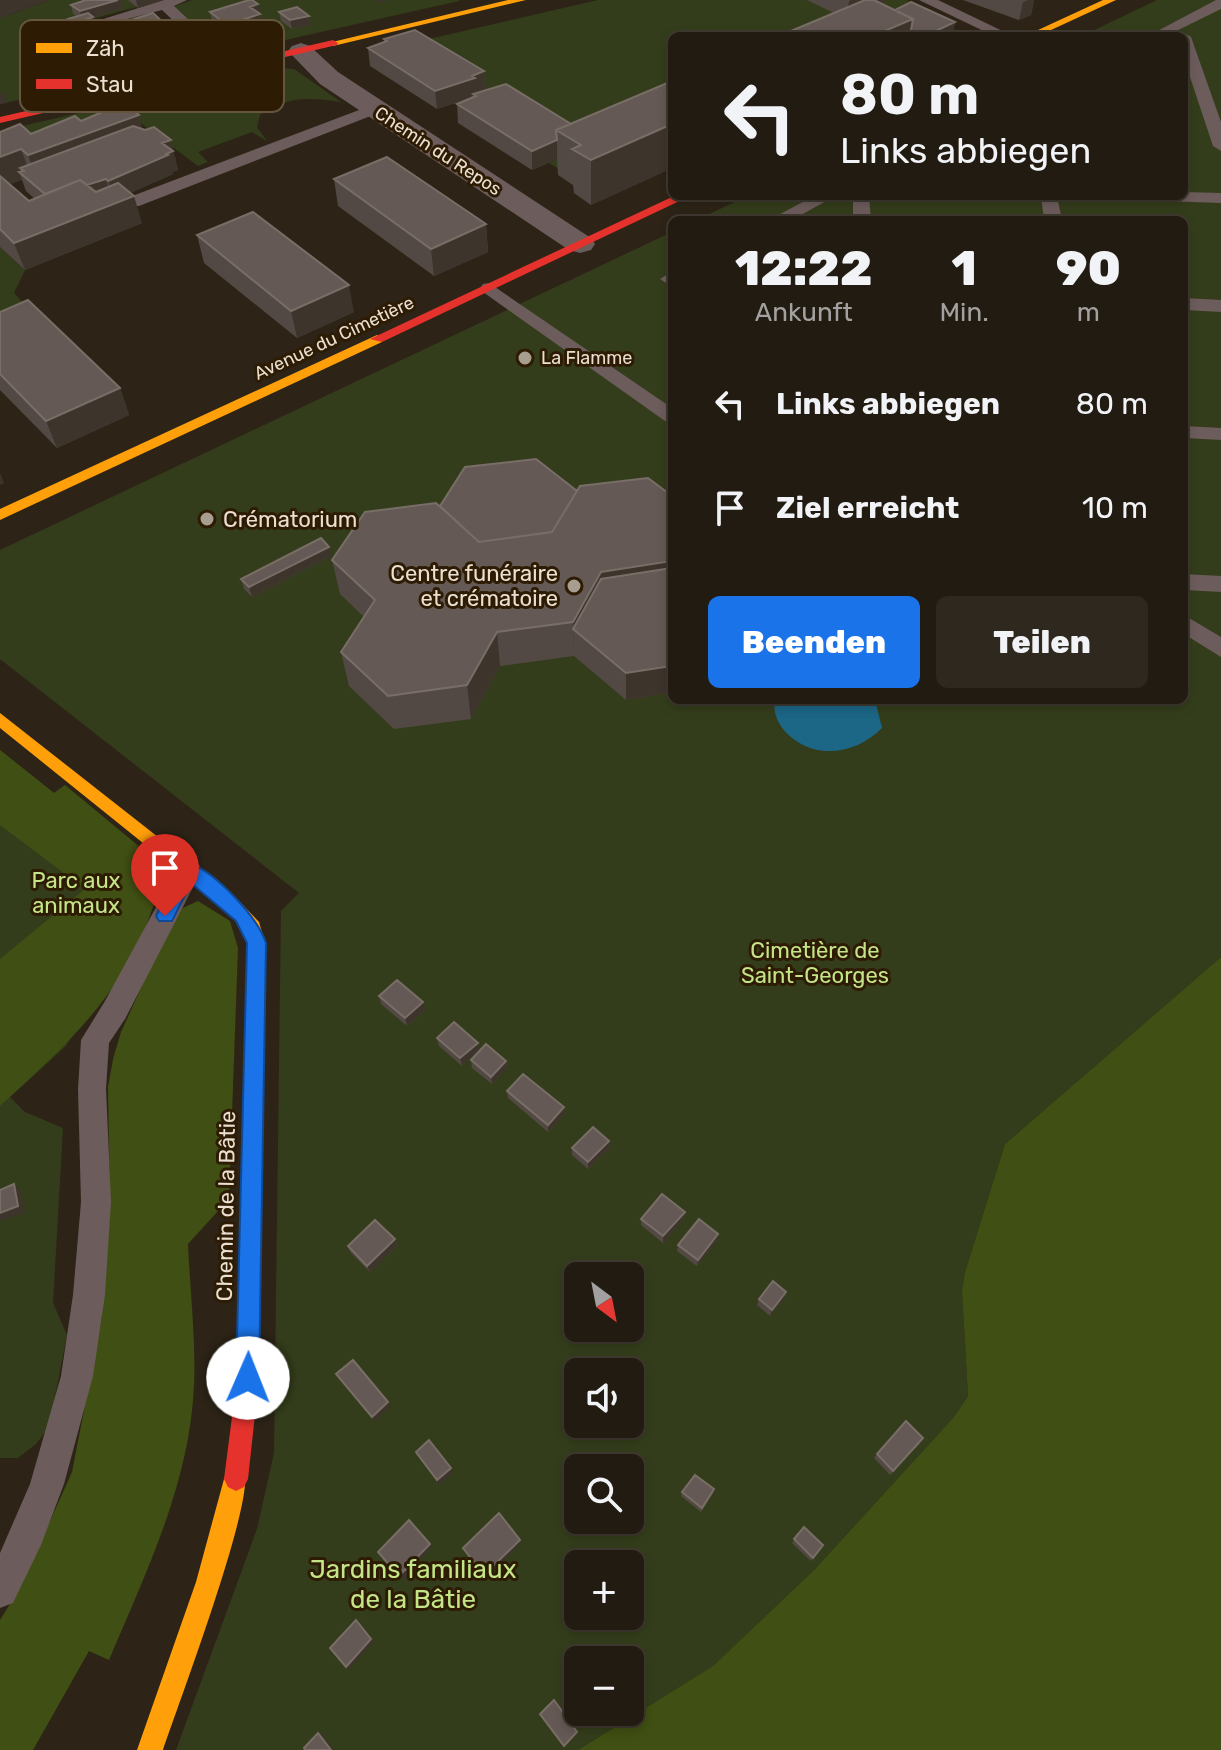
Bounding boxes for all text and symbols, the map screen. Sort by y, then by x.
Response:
legend [20,20,284,112]
text: Zäh [86,35,125,62]
text: 80 m [840,62,979,128]
icon: left [708,64,812,168]
text: Stau [86,71,134,98]
street label: Chemin du Repos [371,102,505,200]
text: Links abbiegen [840,129,1091,172]
text: 12:22 [735,240,873,297]
text: 1 [951,240,977,297]
text: 90 [1056,240,1121,297]
street label: Avenue du Cimetière [251,291,417,385]
text: Ankunft [755,297,853,328]
text: Min. [939,297,989,328]
text: m [1077,297,1100,328]
place label: La Flamme [541,347,632,369]
marker: La Flamme [516,349,534,367]
icon: left [708,382,752,426]
text: Links abbiegen [776,386,1000,422]
text: 80 m [1076,386,1148,422]
icon: arrive [708,486,752,530]
text: Ziel erreicht [776,490,959,526]
text: 10 m [1082,490,1148,526]
place label: Crématorium [223,506,357,533]
marker: Crématorium [198,510,216,528]
place label: Centre funéraire et crématoire [390,560,558,612]
marker: Centre funéraire et crématoire [565,577,583,595]
button: Beenden [708,596,920,688]
button: Teilen [936,596,1148,688]
pin [131,834,199,916]
icon: arrive [143,846,187,890]
park label: Parc aux animaux [32,867,121,919]
park label: Cimetière de Saint-Georges [741,937,889,989]
street label: Chemin de la Bâtie [211,1110,241,1302]
north arrow [564,1262,644,1342]
map controls [564,1262,644,1726]
position arrow [206,1336,290,1420]
button: sound [564,1358,644,1438]
button: search [564,1454,644,1534]
button: + [564,1550,644,1630]
park label: Jardins familiaux de la Bâtie [309,1554,517,1615]
button: − [564,1646,644,1726]

